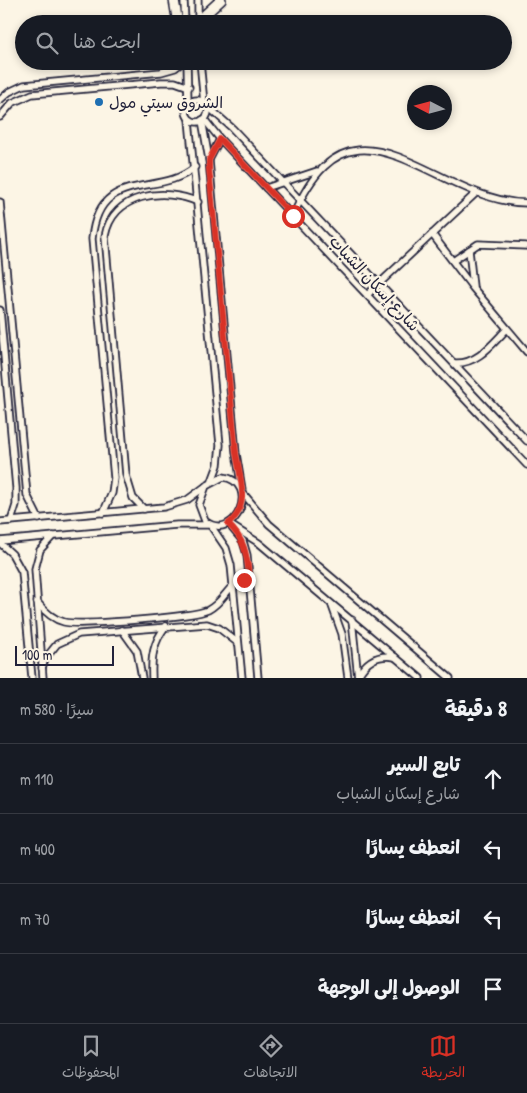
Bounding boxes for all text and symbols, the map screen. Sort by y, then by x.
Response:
search box [15,15,512,70]
text: ابحث هنا [73,28,141,54]
icon: search [33,29,61,57]
north arrow [407,85,452,130]
place label: الشروق سيتي مول [109,91,223,117]
marker: الشروق سيتي مول [93,96,105,108]
route start [282,205,305,228]
street label: شارع إسكان الشباب [324,230,425,336]
route end [233,569,256,592]
scale bar [15,643,114,666]
text: 100 m [22,645,52,664]
text: 8 دقيقة [445,694,507,723]
text: سيرًا · 580 m [20,698,94,720]
text: تابع السير [388,751,460,777]
icon: ahead [479,765,507,793]
text: 110 m [20,768,53,790]
text: شارع إسكان الشباب [336,782,460,804]
text: انعطف يسارًا [366,834,460,860]
icon: left [479,835,507,863]
text: 400 m [20,838,55,860]
text: انعطف يسارًا [366,904,460,930]
icon: left [479,905,507,933]
text: 70 m [20,908,50,930]
text: الوصول إلى الوجهة [318,974,460,1000]
icon: arrive [479,975,507,1003]
tab: المحفوظات [62,1032,120,1085]
tab: الاتجاهات [243,1032,298,1085]
tab: الخريطة [421,1032,465,1085]

